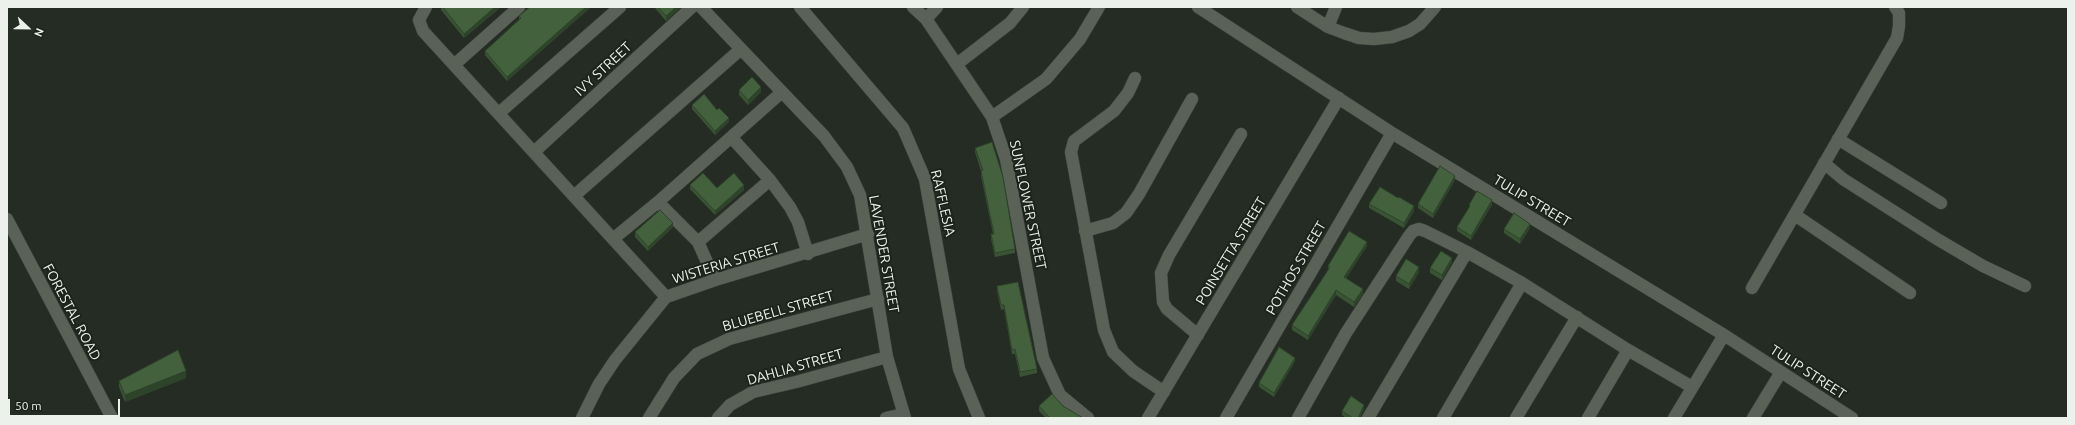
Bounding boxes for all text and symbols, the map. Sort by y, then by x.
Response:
north arrow [8,8,48,48]
text: N [32,26,46,39]
street label: IVY STREET [571,38,635,100]
street label: SUNFLOWER STREET [1006,139,1050,271]
street label: RAFFLESIA [927,168,959,238]
street label: TULIP STREET [1490,171,1574,231]
street label: LAVENDER STREET [865,194,903,314]
street label: POINSETTA STREET [1192,194,1270,308]
street label: POTHOS STREET [1262,218,1330,318]
street label: WISTERIA STREET [670,239,782,287]
street label: FORESTAL ROAD [39,261,105,363]
street label: BLUEBELL STREET [720,287,836,335]
street label: TULIP STREET [1767,341,1849,403]
street label: DAHLIA STREET [745,345,845,389]
scale bar [10,391,122,417]
text: 50 m [15,399,42,412]

